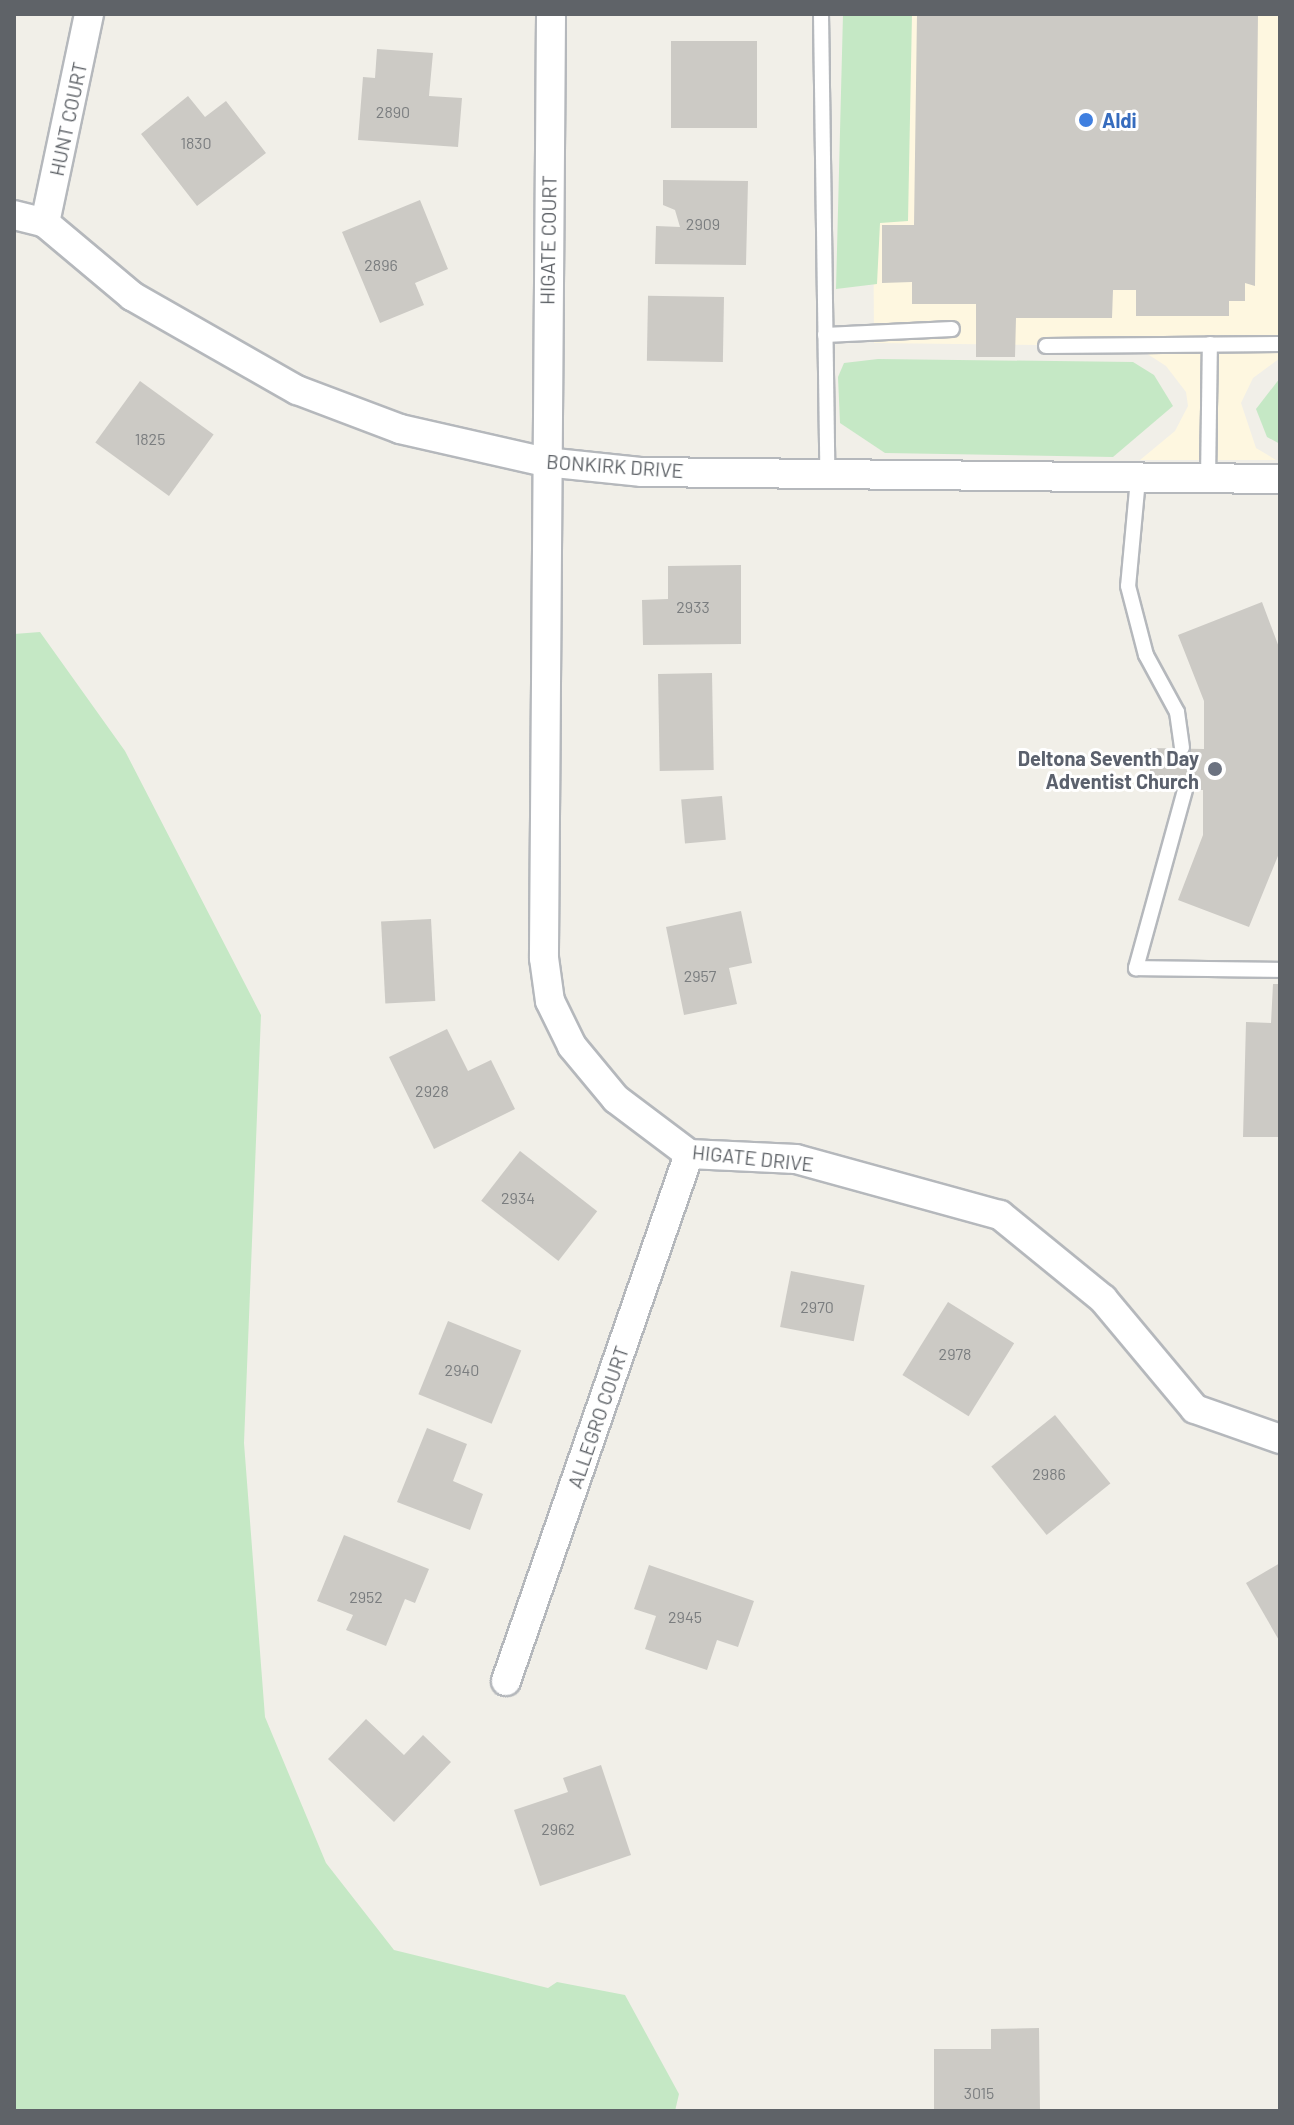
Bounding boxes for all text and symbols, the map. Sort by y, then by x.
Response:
street label: HUNT COURT [44,60,92,178]
house number: 2890 [376,102,410,122]
place label: Aldi [1102,108,1137,132]
marker: Aldi [1077,111,1095,129]
house number: 1830 [180,133,212,153]
street label: HIGATE COURT [535,175,561,305]
house number: 2909 [686,214,720,234]
house number: 2896 [364,255,398,275]
house number: 1825 [135,429,165,449]
street label: BONKIRK DRIVE [545,449,685,483]
house number: 2933 [676,597,710,617]
place label: Deltona Seventh Day Adventist Church [1018,746,1199,793]
marker: Deltona Seventh Day Adventist Church [1206,760,1224,778]
house number: 2957 [684,966,716,986]
house number: 2928 [415,1081,449,1101]
street label: HIGATE DRIVE [691,1140,815,1176]
house number: 2934 [501,1188,535,1208]
house number: 2970 [800,1297,834,1317]
street label: ALLEGRO COURT [562,1343,634,1491]
house number: 2978 [939,1344,971,1364]
house number: 2940 [445,1360,479,1380]
house number: 2986 [1032,1464,1066,1484]
house number: 2952 [349,1587,383,1607]
house number: 2945 [668,1607,702,1627]
house number: 2962 [541,1819,575,1839]
house number: 3015 [964,2083,994,2103]

